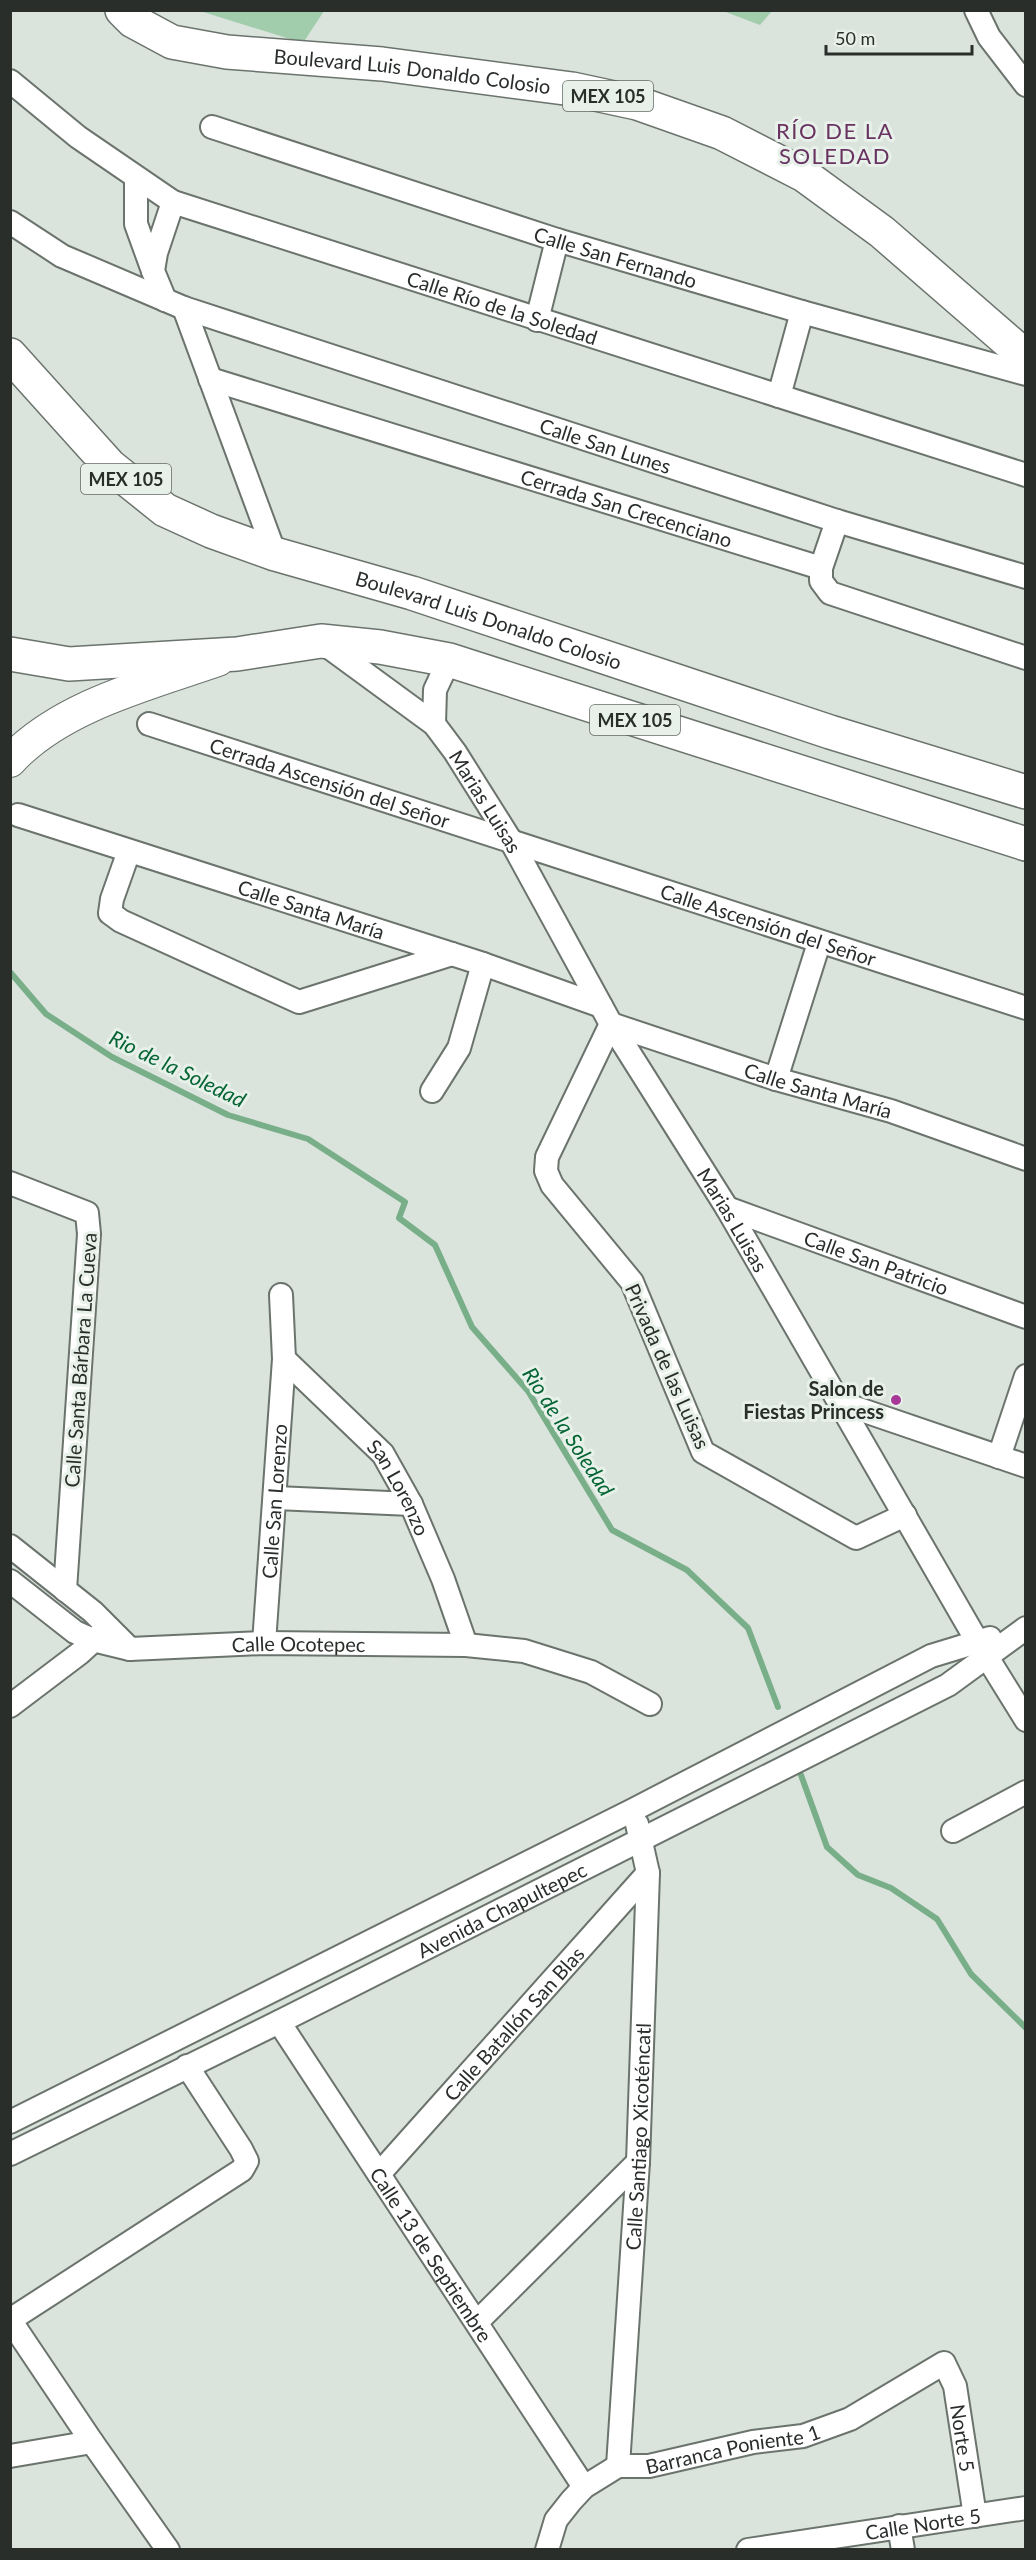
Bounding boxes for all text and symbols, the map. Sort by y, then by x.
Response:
scale bar [826,18,972,56]
text: 50 m [835,27,875,49]
street label: Boulevard Luis Donaldo Colosio [273,44,552,98]
road number: MEX 105 [563,81,653,111]
district label: RÍO DE LA SOLEDAD [776,117,894,169]
street label: Calle San Fernando [531,221,700,292]
street label: Calle Río de la Soledad [404,266,601,349]
street label: Calle San Lunes [537,413,674,478]
road number: MEX 105 [81,464,171,494]
street label: Cerrada San Crecenciano [518,464,735,552]
street label: Boulevard Luis Donaldo Colosio [353,566,625,674]
road number: MEX 105 [590,705,680,735]
street label: Cerrada Ascensión del Señor [207,732,454,833]
street label: Marias Luisas [445,745,527,857]
street label: Calle Santa María [235,874,388,944]
street label: Calle Ascensión del Señor [658,878,880,971]
water label: Rio de la Soledad [106,1024,250,1112]
street label: Calle Santa María [741,1057,895,1123]
street label: Marias Luisas [693,1163,773,1276]
street label: Calle San Patricio [801,1225,952,1300]
street label: Calle Santa Bárbara La Cueva [59,1232,101,1488]
street label: Privada de las Luisas [621,1280,715,1452]
water label: Rio de la Soledad [518,1362,620,1500]
place label: Salon de Fiestas Princess [743,1376,884,1423]
marker: Salon de Fiestas Princess [889,1393,903,1407]
street label: Calle San Lorenzo [257,1423,291,1580]
street label: San Lorenzo [363,1434,435,1539]
street label: Calle Ocotepec [231,1631,366,1656]
street label: Avenida Chapultepec [413,1857,591,1962]
street label: Calle Batallón San Blas [439,1941,589,2105]
street label: Calle Santiago Xicoténcatl [620,2022,655,2251]
street label: Calle 13 de Septiembre [365,2163,497,2346]
street label: Norte 5 [946,2402,980,2473]
street label: Barranca Poniente 1 [643,2419,823,2478]
street label: Calle Norte 5 [864,2503,982,2544]

